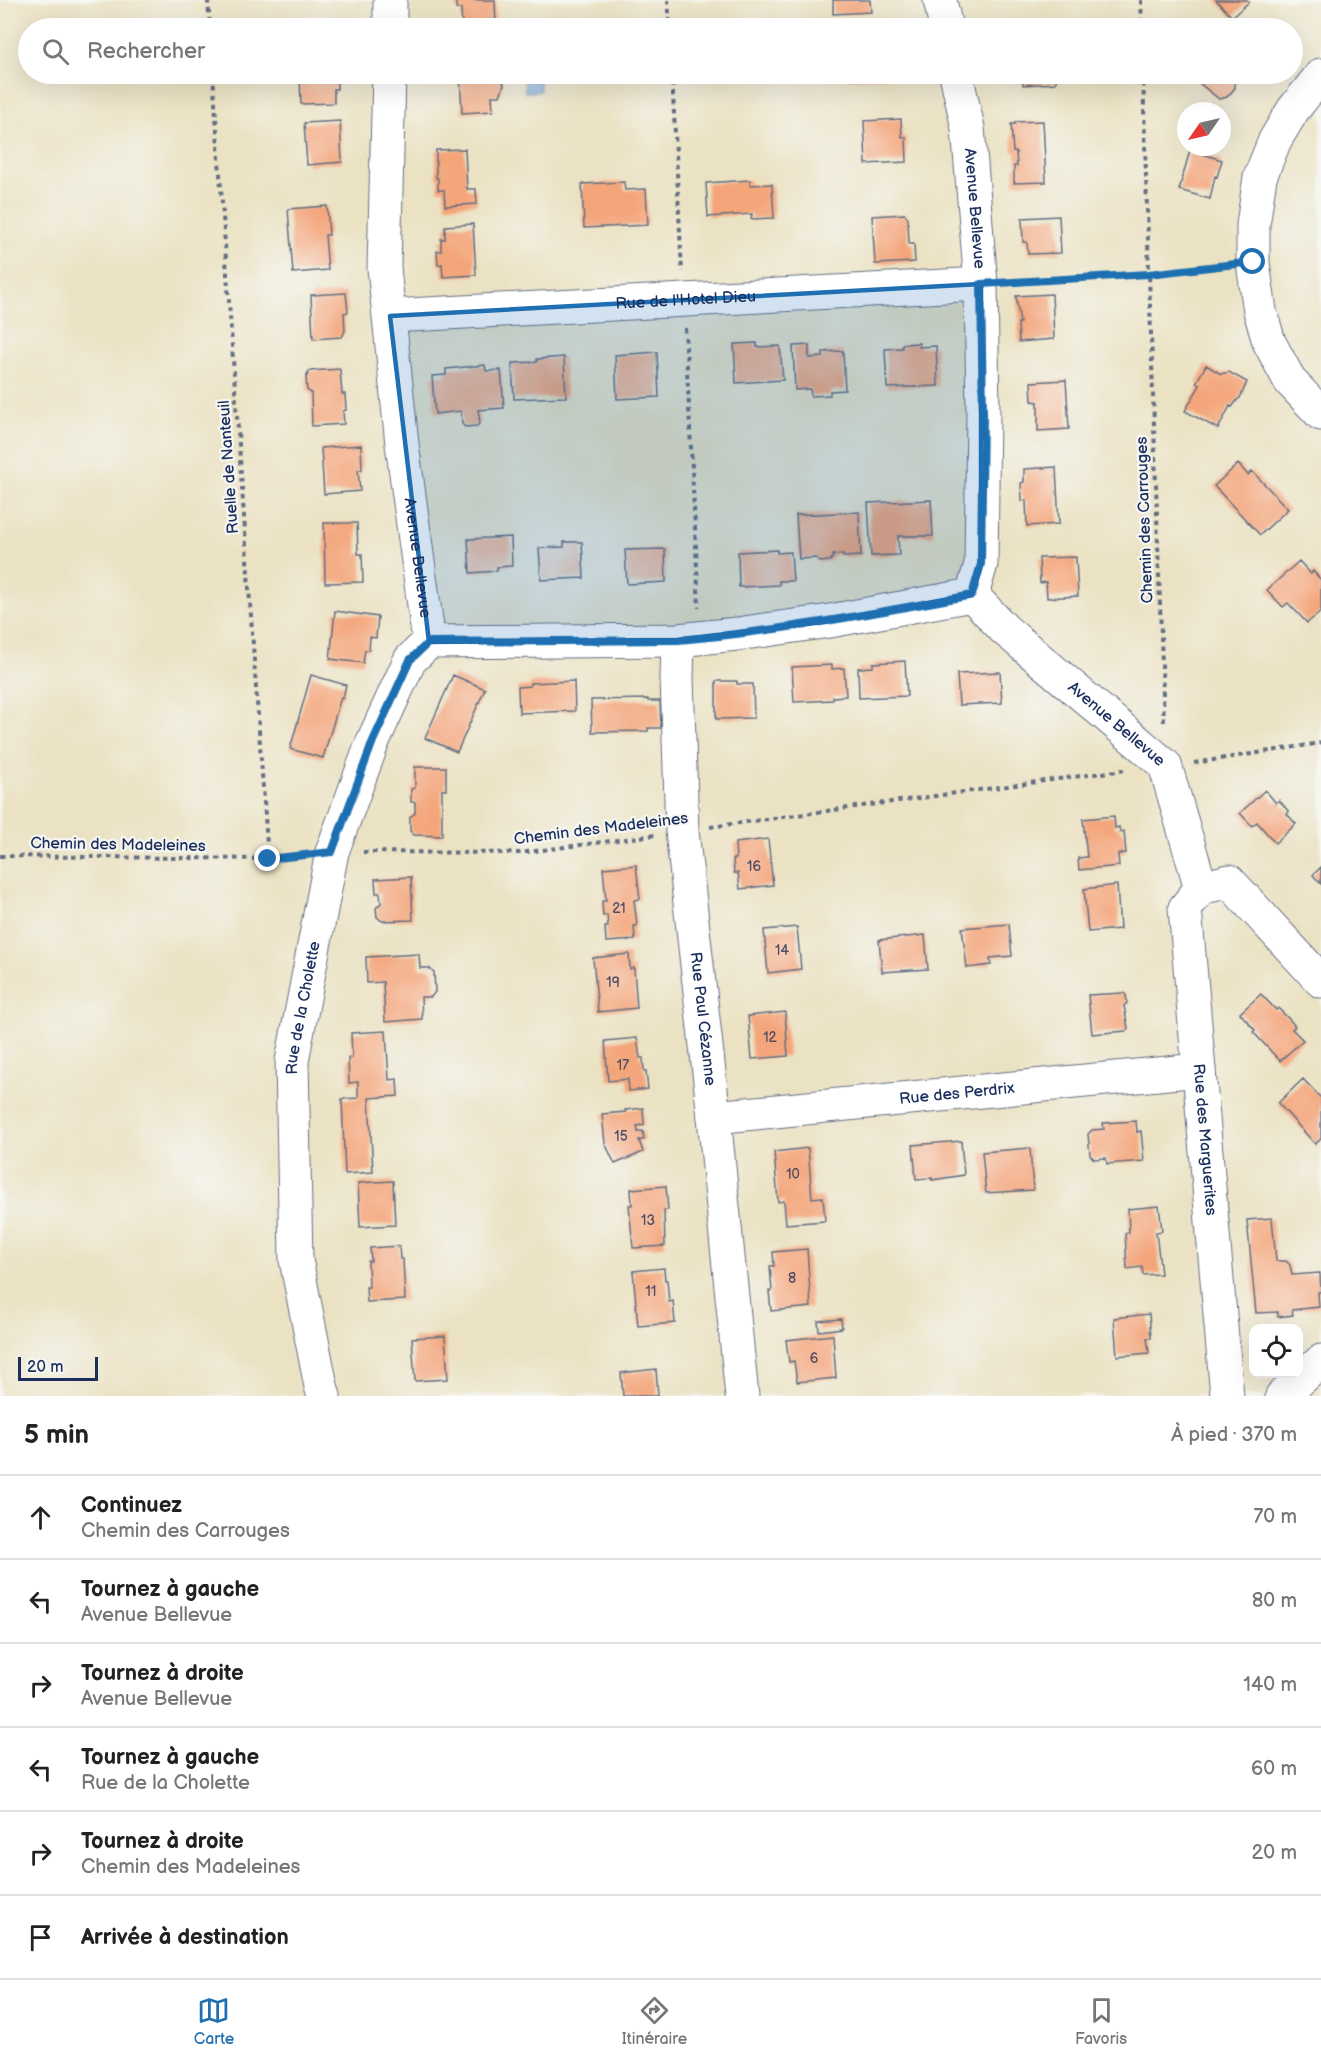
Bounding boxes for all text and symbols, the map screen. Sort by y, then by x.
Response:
search box [18,18,1303,84]
icon: search [39,35,72,68]
text: Rechercher [87,38,205,65]
north arrow [1177,102,1231,156]
street label: Avenue Bellevue [960,147,989,270]
route start [1239,248,1265,274]
street label: Rue de l'Hotel Dieu [615,287,756,313]
street label: Ruelle de Nanteuil [215,400,243,534]
street label: Chemin des Carrouges [1133,436,1157,604]
street label: Avenue Bellevue [400,497,435,620]
street label: Avenue Bellevue [1064,678,1169,771]
street label: Chemin des Madeleines [513,809,689,849]
street label: Chemin des Madeleines [30,834,206,856]
route end [254,845,280,871]
house number: 16 [747,858,761,875]
house number: 21 [612,900,626,917]
street label: Rue de la Cholette [282,939,324,1075]
house number: 14 [775,942,789,959]
street label: Rue Paul Cézanne [686,951,720,1087]
house number: 19 [606,974,620,991]
house number: 12 [763,1029,778,1046]
house number: 17 [617,1057,629,1074]
street label: Rue des Marguerites [1189,1063,1221,1216]
street label: Rue des Perdrix [898,1078,1016,1108]
house number: 15 [614,1128,628,1145]
house number: 10 [786,1166,800,1183]
house number: 13 [641,1212,655,1229]
house number: 8 [788,1270,796,1287]
house number: 11 [646,1283,656,1300]
map controls [1249,1324,1303,1378]
button: locate [1249,1324,1303,1378]
house number: 6 [810,1350,819,1367]
scale bar [18,1354,98,1382]
text: 20 m [27,1358,63,1377]
text: 5 min [24,1420,89,1451]
text: À pied · 370 m [1171,1423,1297,1447]
text: Continuez [81,1492,182,1519]
icon: ahead [24,1501,57,1534]
text: 70 m [1253,1505,1297,1529]
text: Chemin des Carrouges [81,1519,290,1543]
text: Tournez à gauche [81,1576,259,1603]
icon: left [24,1585,57,1618]
text: 80 m [1252,1589,1297,1613]
text: Avenue Bellevue [81,1603,232,1627]
text: Tournez à droite [81,1660,244,1687]
icon: right [24,1669,57,1702]
text: 140 m [1243,1673,1297,1697]
text: Avenue Bellevue [81,1687,232,1711]
text: Tournez à gauche [81,1744,259,1771]
icon: left [24,1753,57,1786]
text: 60 m [1251,1757,1297,1781]
text: Rue de la Cholette [81,1771,250,1795]
text: Tournez à droite [81,1828,244,1855]
icon: right [24,1837,57,1870]
text: 20 m [1252,1841,1297,1865]
text: Chemin des Madeleines [81,1855,300,1879]
icon: arrive [24,1921,57,1954]
text: Arrivée à destination [81,1924,289,1951]
tab: Carte [194,1994,234,2049]
tab: Itinéraire [622,1994,687,2049]
tab: Favoris [1075,1994,1127,2049]

